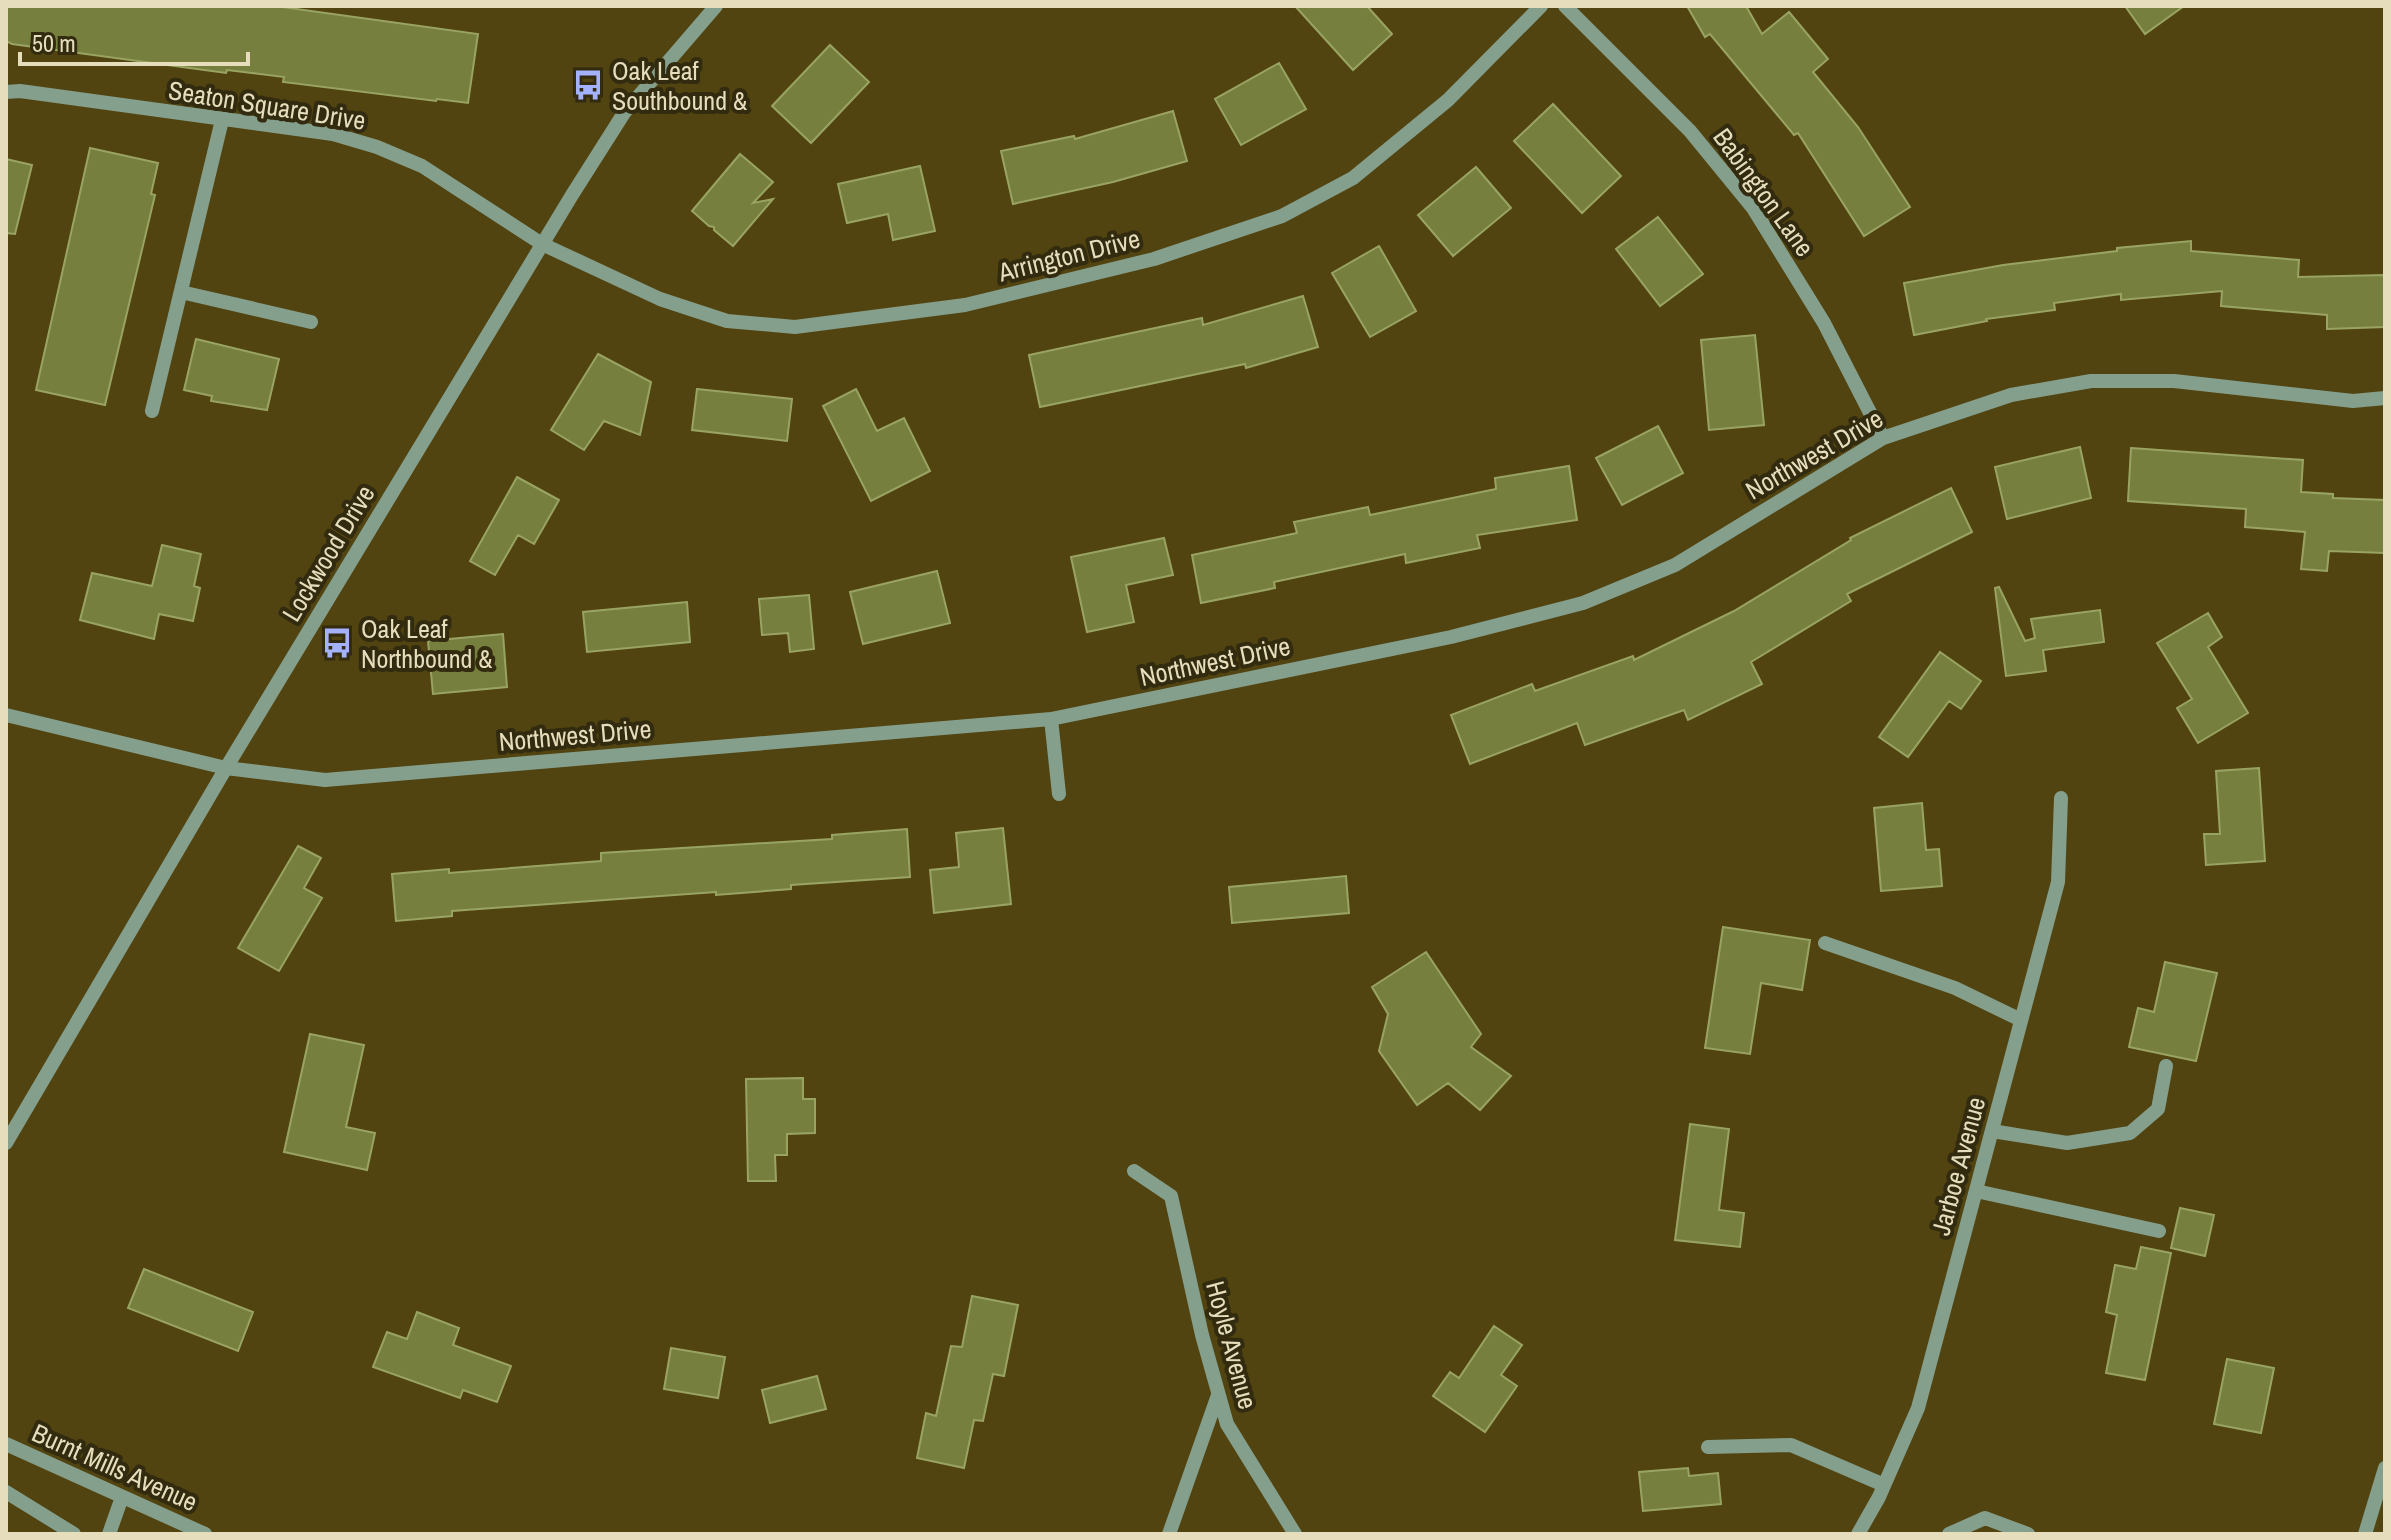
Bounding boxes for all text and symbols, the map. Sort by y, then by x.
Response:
scale bar [20,16,248,66]
text: 50 m [32,27,76,59]
place label: Oak Leaf Southbound & [612,53,748,118]
bus stop icon: Oak Leaf Southbound & [571,68,605,102]
street label: Seaton Square Drive [166,72,368,138]
street label: Babington Lane [1706,121,1822,263]
street label: Arrington Drive [994,221,1143,290]
street label: Northwest Drive [1739,401,1889,507]
street label: Lockwood Drive [274,478,382,628]
place label: Oak Leaf Northbound & [361,611,493,676]
bus stop icon: Oak Leaf Northbound & [320,626,354,660]
street label: Northwest Drive [1137,628,1293,694]
street label: Northwest Drive [497,711,653,759]
street label: Jarboe Avenue [1923,1093,1993,1239]
street label: Hoyle Avenue [1198,1277,1266,1413]
street label: Burnt Mills Avenue [27,1415,203,1519]

